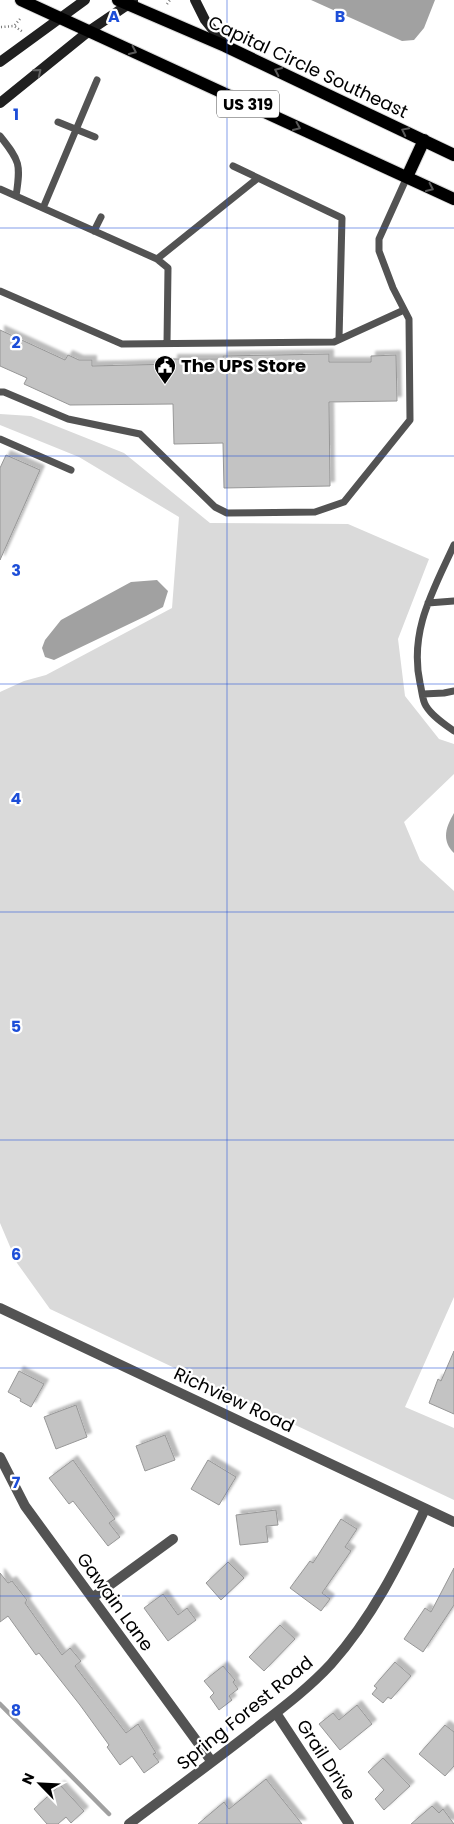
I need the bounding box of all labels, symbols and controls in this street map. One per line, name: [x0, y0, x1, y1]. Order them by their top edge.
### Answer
text: A: [108, 5, 120, 28]
text: B: [335, 5, 345, 28]
street label: Capital Circle Southeast: [204, 9, 412, 124]
one-way arrow: [128, 45, 137, 55]
one-way arrow: [274, 67, 283, 77]
one-way arrow: [32, 70, 41, 78]
road number: US 319: [217, 90, 279, 118]
text: 1: [13, 103, 19, 126]
one-way arrow: [292, 120, 301, 131]
one-way arrow: [401, 127, 410, 137]
one-way arrow: [425, 182, 434, 192]
text: 2: [11, 331, 21, 354]
place label: The UPS Store: [181, 353, 306, 378]
public building icon: The UPS Store: [153, 354, 177, 385]
text: 3: [11, 559, 21, 582]
text: 4: [11, 787, 22, 810]
text: 5: [11, 1015, 21, 1038]
text: 6: [11, 1243, 21, 1266]
street label: Richview Road: [170, 1361, 298, 1438]
text: 7: [12, 1471, 21, 1494]
street label: Gawain Lane: [71, 1547, 160, 1656]
street label: Spring Forest Road: [171, 1650, 318, 1775]
text: 8: [11, 1699, 21, 1722]
street label: Grail Drive: [291, 1714, 362, 1805]
north arrow: [15, 1759, 65, 1809]
text: N: [17, 1770, 39, 1788]

